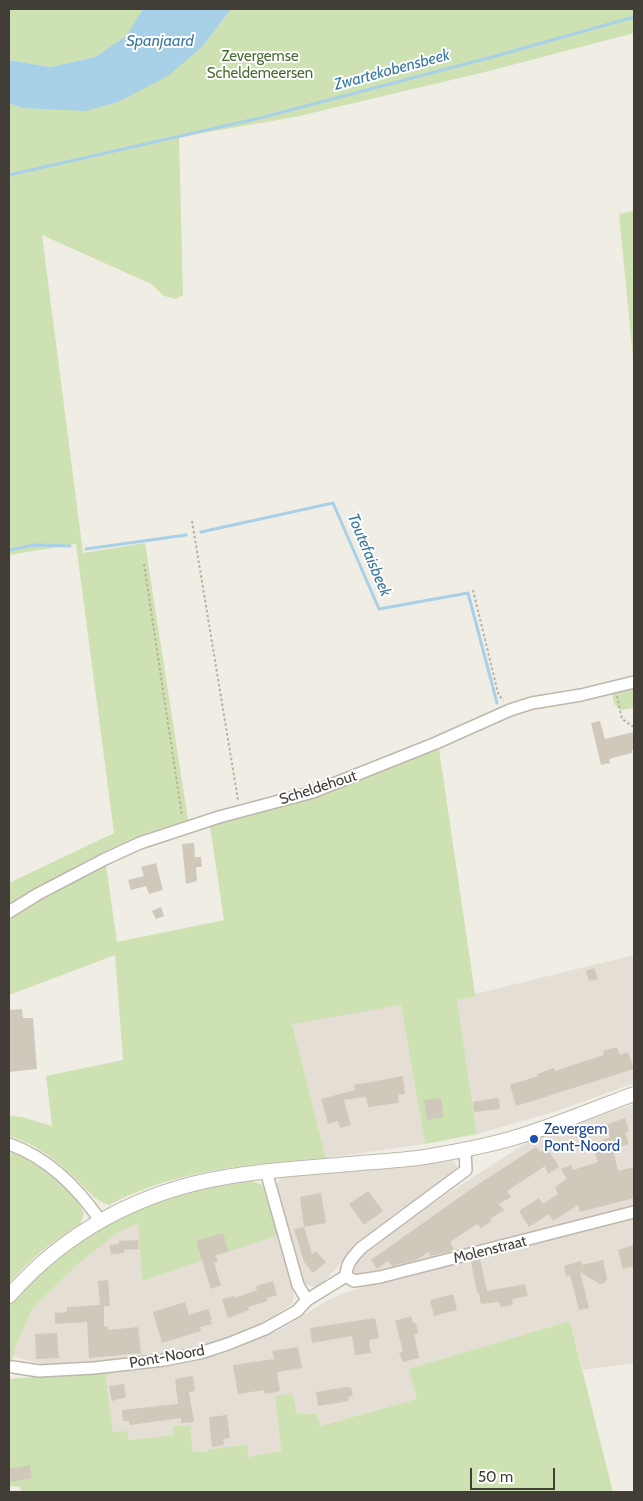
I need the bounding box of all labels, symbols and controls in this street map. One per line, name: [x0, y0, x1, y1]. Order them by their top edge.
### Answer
water label: Spanjaard: [126, 31, 194, 51]
water label: Zwartekobensbeek: [332, 45, 452, 95]
park label: Zevergemse Scheldemeersen: [207, 48, 313, 83]
water label: Toutefaisbeek: [343, 511, 395, 599]
street label: Scheldehout: [277, 767, 359, 809]
place label: Zevergem Pont-Noord: [544, 1121, 620, 1156]
marker: Zevergem Pont-Noord: [528, 1133, 540, 1145]
street label: Molenstraat: [451, 1232, 529, 1268]
street label: Pont-Noord: [128, 1342, 206, 1372]
scale bar: [473, 1458, 558, 1490]
text: 50 m: [478, 1468, 513, 1486]

